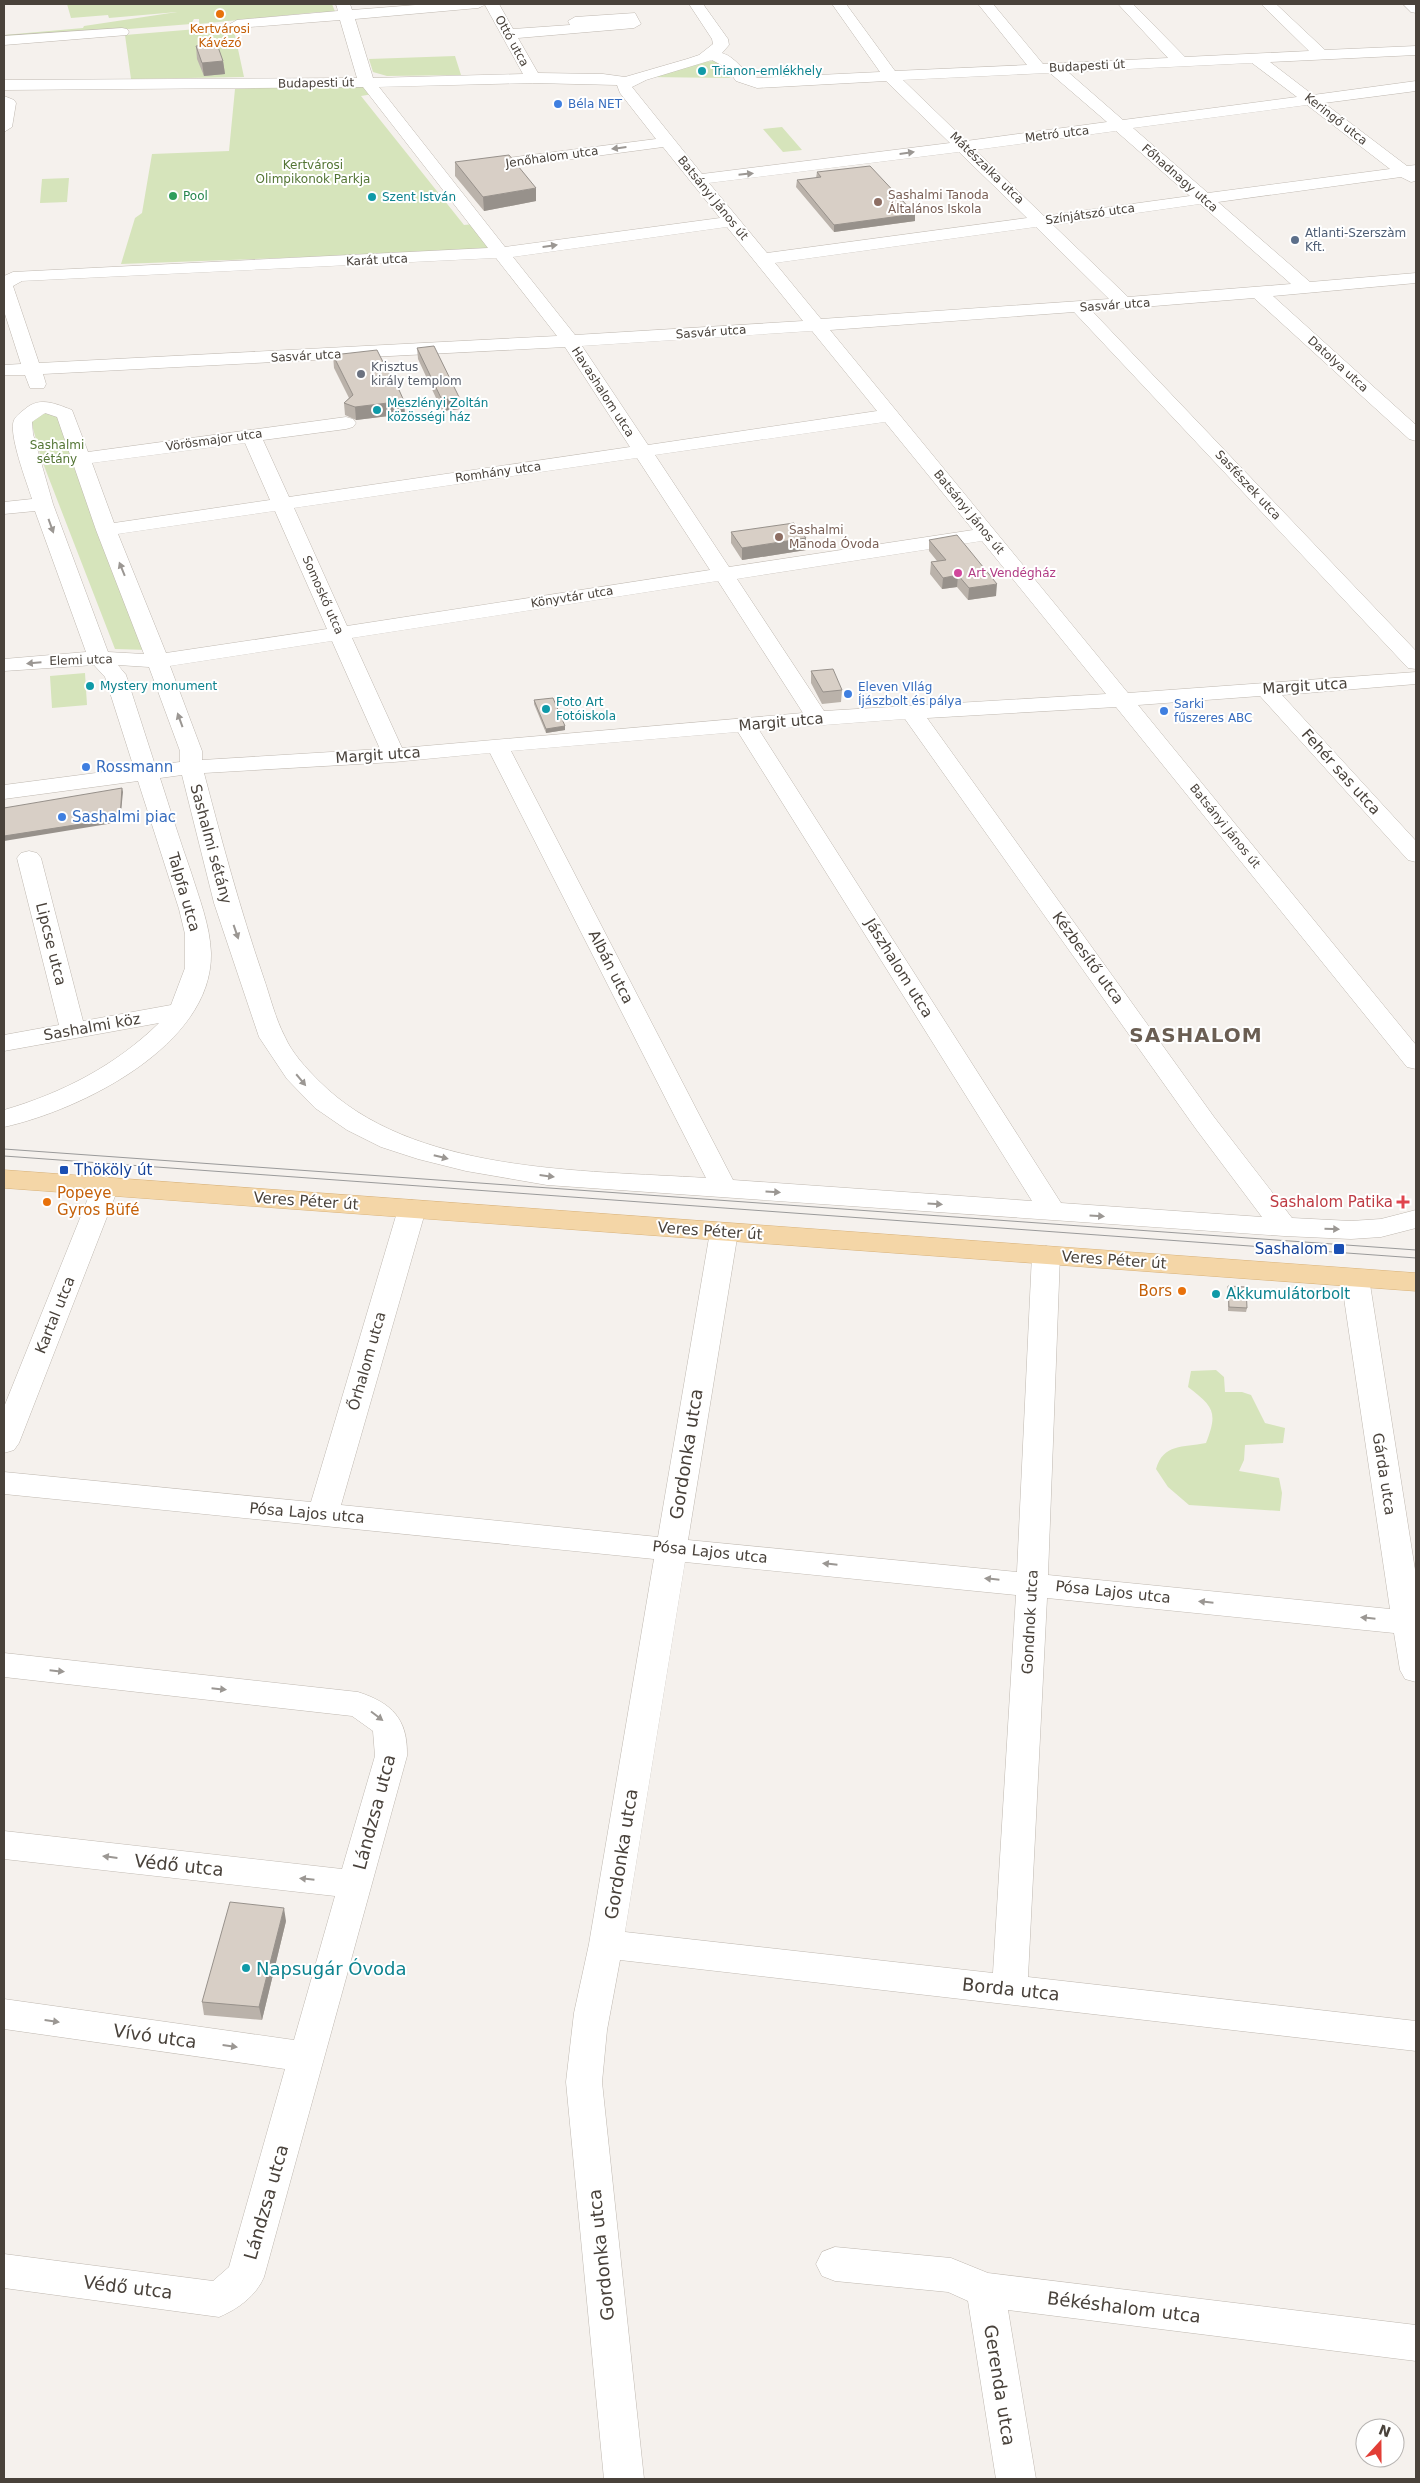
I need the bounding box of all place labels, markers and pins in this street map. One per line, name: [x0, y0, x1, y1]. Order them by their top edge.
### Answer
marker: Kertvárosi Kávézó: [214, 8, 226, 20]
place label: Kertvárosi Kávézó: [190, 22, 250, 50]
place label: Trianon-emlékhely: [711, 64, 822, 78]
marker: Trianon-emlékhely: [696, 65, 708, 77]
place label: Béla NET: [568, 97, 623, 111]
marker: Béla NET: [552, 98, 564, 110]
place label: Sashalmi Tanoda Általános Iskola: [888, 188, 989, 216]
place label: Pool: [183, 189, 208, 203]
marker: Pool: [167, 190, 179, 202]
place label: Szent István: [382, 190, 456, 204]
marker: Szent István: [366, 191, 378, 203]
marker: Sashalmi Tanoda Általános Iskola: [872, 196, 884, 208]
place label: Atlanti-Szerszàm Kft.: [1305, 226, 1406, 254]
marker: Atlanti-Szerszàm Kft.: [1289, 234, 1301, 246]
place label: Krisztus király templom: [371, 360, 462, 388]
marker: Krisztus király templom: [355, 368, 367, 380]
place label: Meszlényi Zoltán közösségi ház: [387, 396, 488, 424]
marker: Meszlényi Zoltán közösségi ház: [371, 404, 383, 416]
place label: Sashalmi Manoda Óvoda: [789, 523, 879, 551]
marker: Sashalmi Manoda Óvoda: [773, 531, 785, 543]
place label: Art Vendégház: [968, 566, 1056, 580]
marker: Art Vendégház: [952, 567, 964, 579]
place label: Mystery monument: [100, 679, 218, 693]
marker: Mystery monument: [84, 680, 96, 692]
place label: Eleven VIlág Íjászbolt és pálya: [858, 680, 962, 708]
marker: Eleven VIlág Íjászbolt és pálya: [842, 688, 854, 700]
place label: Foto Art Fotóiskola: [556, 695, 616, 723]
place label: Sarki fűszeres ABC: [1174, 697, 1253, 725]
marker: Foto Art Fotóiskola: [540, 703, 552, 715]
marker: Sarki fűszeres ABC: [1158, 705, 1170, 717]
place label: Rossmann: [96, 758, 173, 776]
marker: Rossmann: [80, 761, 92, 773]
place label: Sashalmi piac: [72, 808, 176, 826]
marker: Sashalmi piac: [56, 811, 68, 823]
place label: Thököly út: [73, 1161, 152, 1179]
marker: Thököly út: [58, 1164, 70, 1176]
place label: Popeye Gyros Büfé: [57, 1184, 139, 1219]
place label: Sashalom Patika: [1270, 1193, 1393, 1211]
marker: Popeye Gyros Büfé: [41, 1196, 53, 1208]
marker: Sashalom Patika: [1397, 1196, 1409, 1208]
place label: Sashalom: [1255, 1240, 1328, 1258]
marker: Sashalom: [1332, 1242, 1346, 1256]
place label: Bors: [1139, 1282, 1172, 1300]
marker: Bors: [1176, 1285, 1188, 1297]
place label: Akkumulátorbolt: [1226, 1285, 1350, 1303]
marker: Akkumulátorbolt: [1210, 1288, 1222, 1300]
place label: Napsugár Óvoda: [256, 1958, 407, 1979]
marker: Napsugár Óvoda: [240, 1962, 252, 1974]

